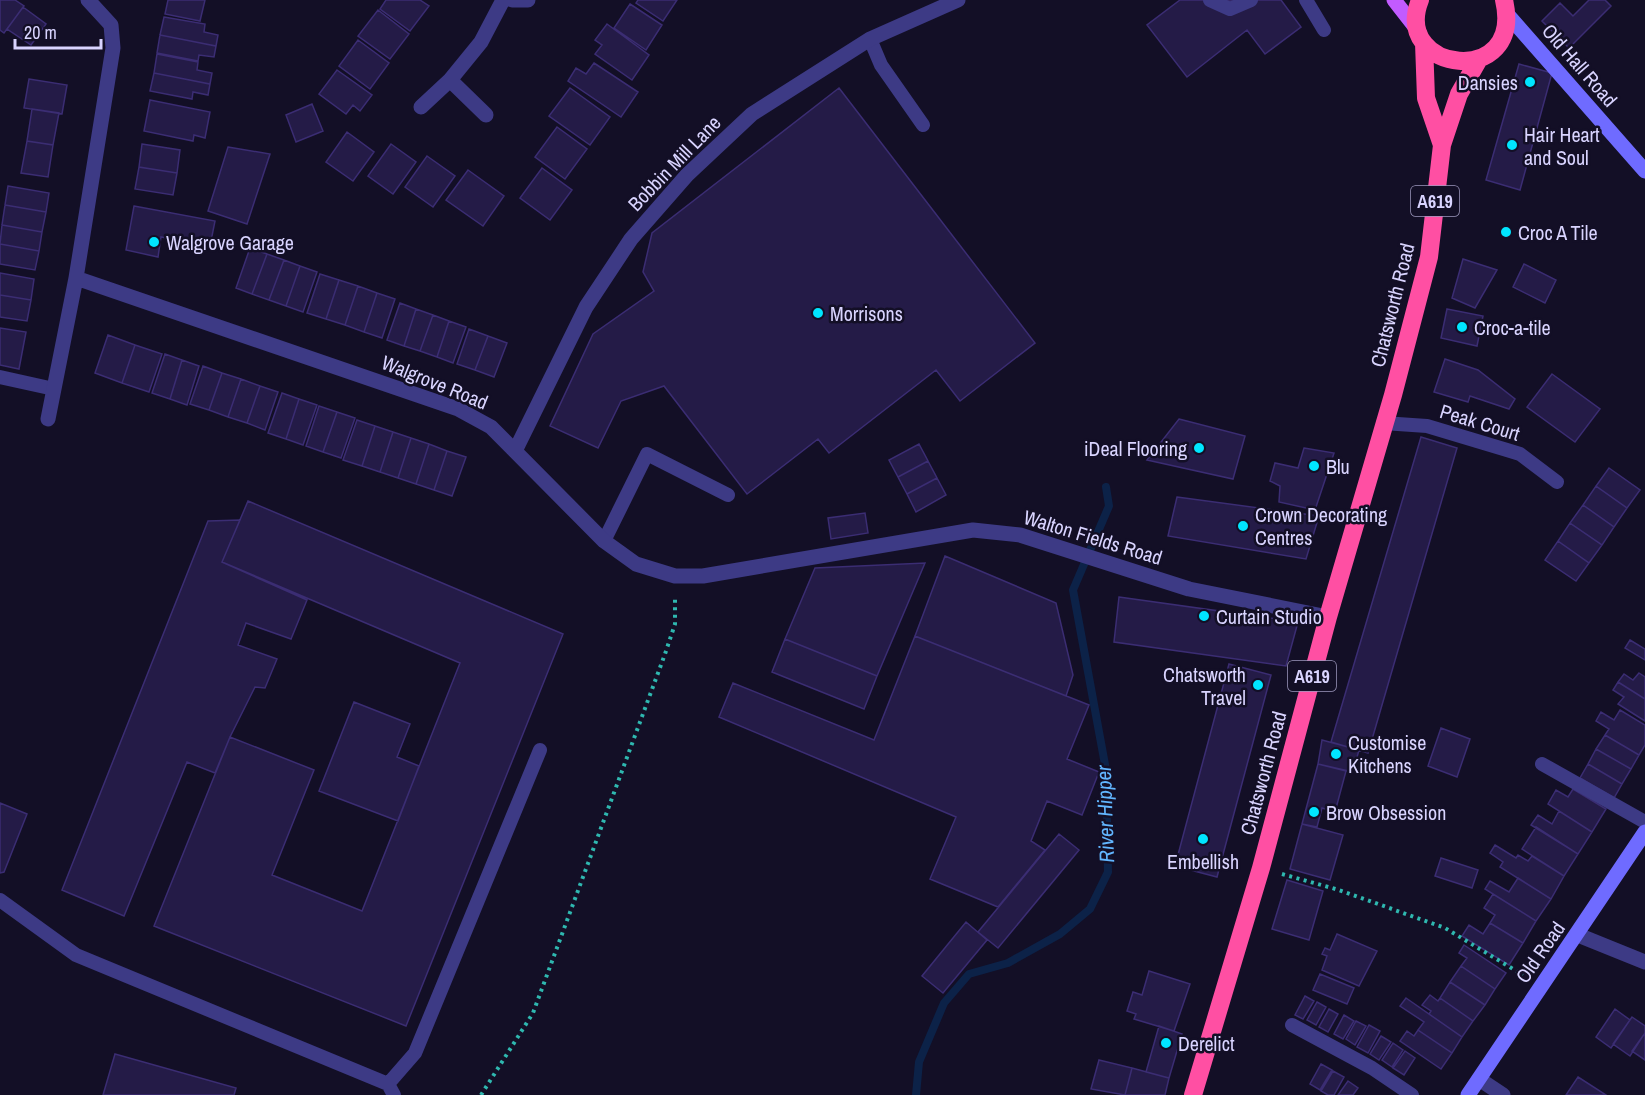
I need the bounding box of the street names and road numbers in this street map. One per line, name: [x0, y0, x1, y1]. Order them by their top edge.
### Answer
street label: Old Hall Road: [1536, 18, 1624, 112]
street label: Bobbin Mill Lane: [622, 109, 726, 217]
road number: A619: [1411, 186, 1459, 216]
street label: Chatsworth Road: [1364, 240, 1420, 370]
street label: Walgrove Road: [378, 348, 492, 416]
street label: Peak Court: [1437, 397, 1524, 447]
street label: Walton Fields Road: [1020, 503, 1166, 571]
road number: A619: [1288, 661, 1336, 691]
street label: Chatsworth Road: [1234, 708, 1292, 838]
street label: Old Road: [1509, 916, 1571, 988]

